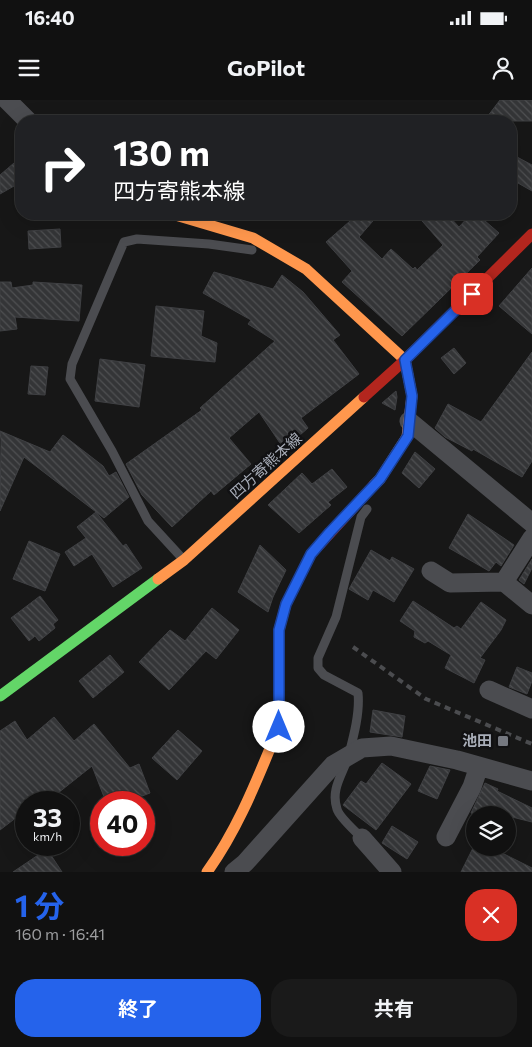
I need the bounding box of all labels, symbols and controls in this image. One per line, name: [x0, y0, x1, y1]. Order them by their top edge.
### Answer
text: 16:40: [25, 6, 75, 29]
icon: menu: [15, 54, 43, 82]
text: GoPilot: [227, 54, 305, 81]
icon: person: [489, 54, 517, 82]
text: 130 m: [113, 130, 210, 173]
icon: right: [30, 135, 95, 200]
text: 四方寄熊本線: [113, 177, 245, 204]
pin: [451, 273, 493, 315]
icon: arrive: [458, 280, 486, 308]
street label: 四方寄熊本線: [226, 428, 305, 502]
position arrow: [252, 700, 304, 752]
place label: 池田: [462, 731, 492, 749]
marker: 池田: [496, 734, 510, 748]
speed limit sign: 40: [90, 791, 155, 856]
text: 33: [33, 802, 62, 832]
map controls: [466, 806, 516, 856]
button: layers: [466, 806, 516, 856]
text: km/h: [33, 829, 62, 843]
text: 1 分: [15, 886, 64, 923]
button: close: [465, 889, 517, 941]
text: 160 m · 16:41: [15, 924, 105, 943]
button: 終了: [15, 979, 261, 1037]
button: 共有: [271, 979, 517, 1037]

